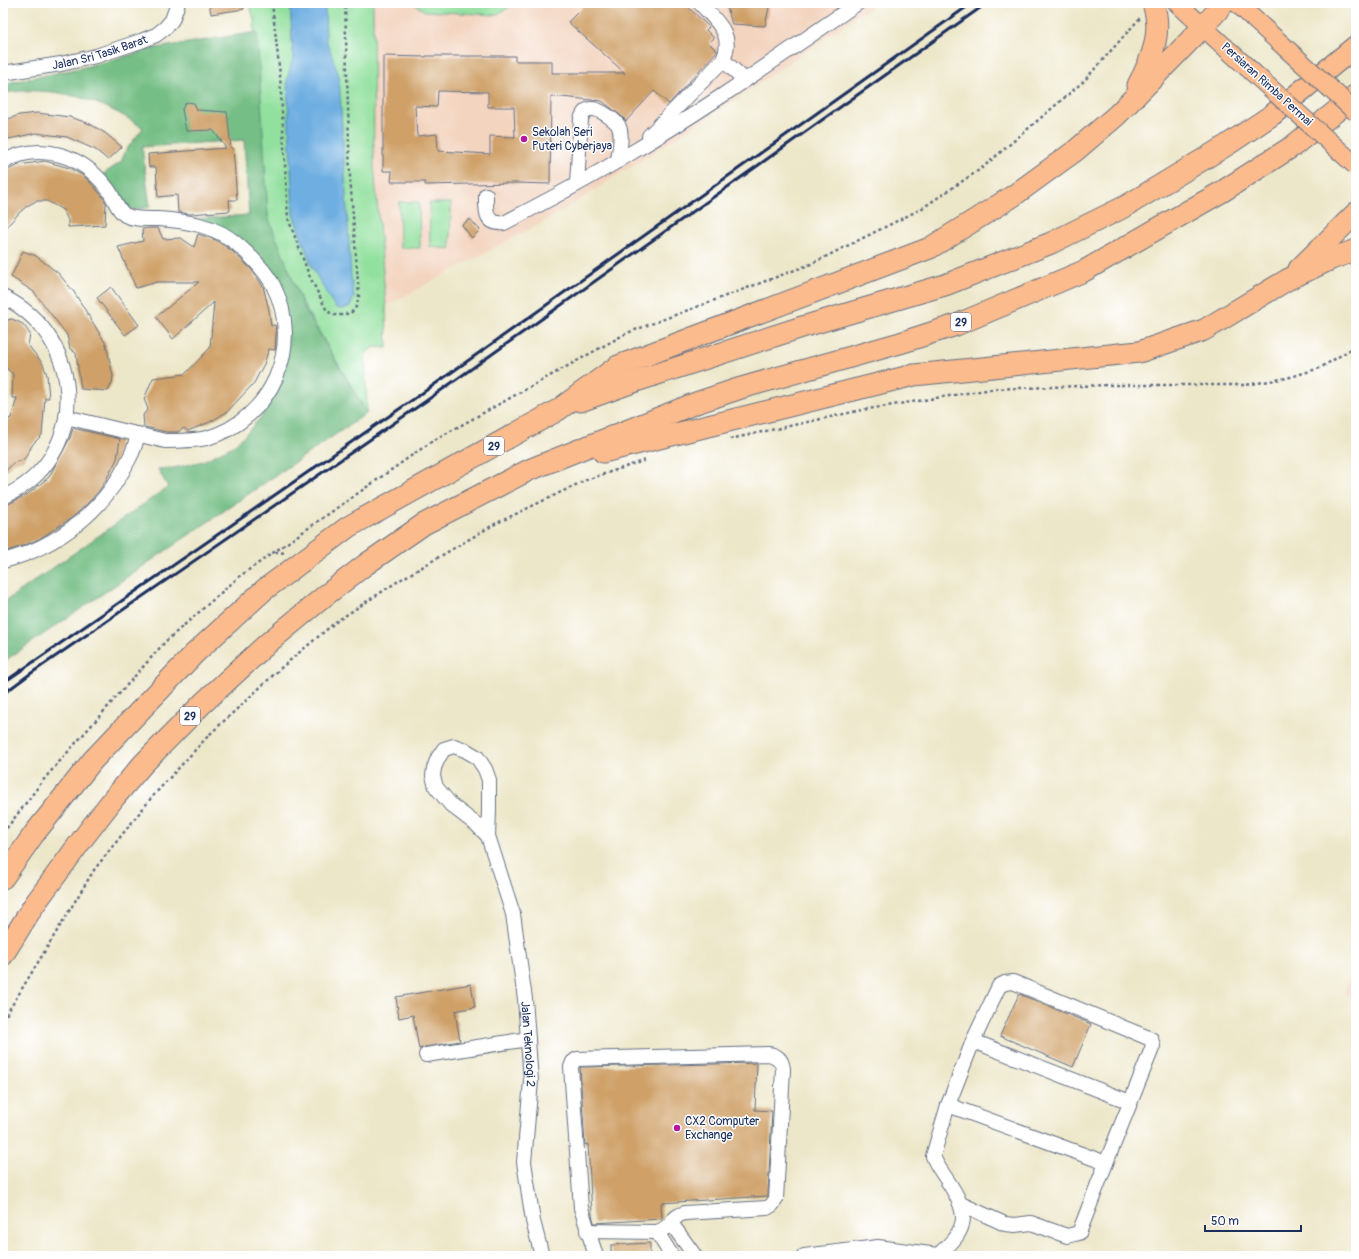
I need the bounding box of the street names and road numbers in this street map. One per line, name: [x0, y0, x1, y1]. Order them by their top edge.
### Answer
street label: Jalan Sri Tasik Barat: [51, 32, 150, 73]
street label: Persiaran Rimba Permai: [1218, 39, 1315, 129]
road number: 29: [951, 313, 971, 331]
road number: 29: [484, 437, 504, 455]
road number: 29: [180, 707, 200, 725]
street label: Jalan Teknologi 2: [517, 1001, 538, 1088]

